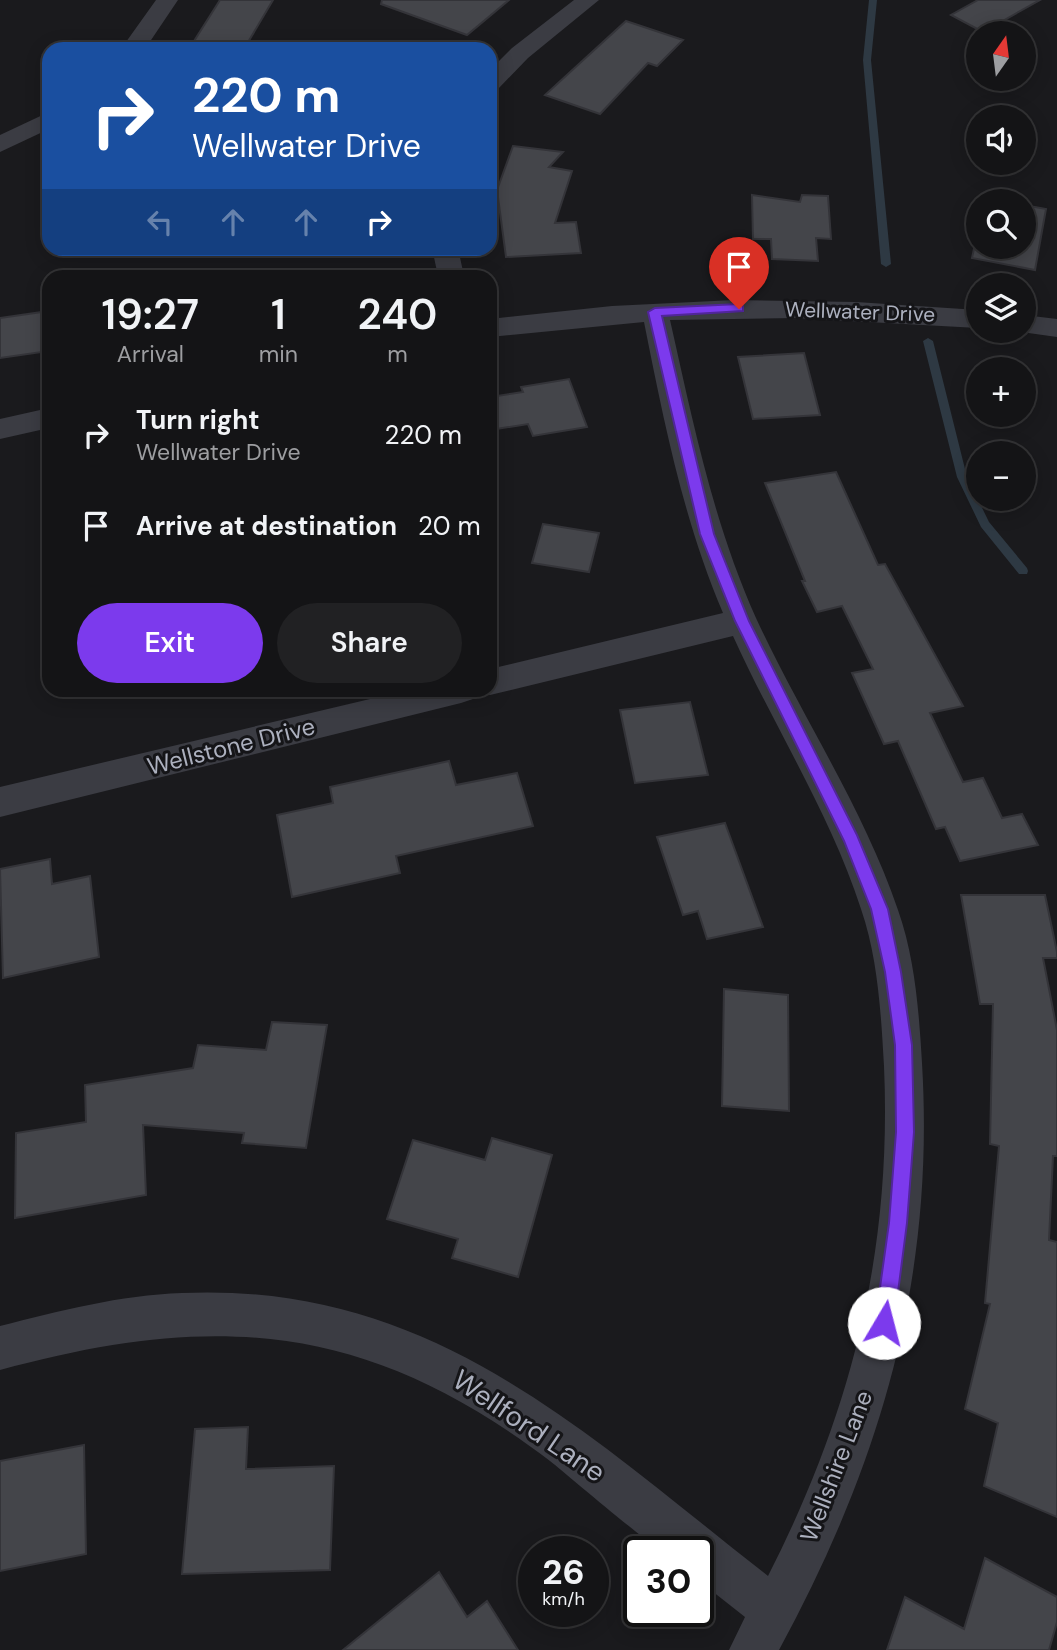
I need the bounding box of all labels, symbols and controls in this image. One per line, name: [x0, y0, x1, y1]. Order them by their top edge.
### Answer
north arrow: [966, 21, 1036, 91]
map controls: [966, 21, 1036, 511]
text: 220 m: [192, 63, 340, 127]
icon: right: [77, 70, 168, 161]
button: sound: [966, 105, 1036, 175]
text: Wellwater Drive: [192, 125, 421, 167]
button: search: [966, 189, 1036, 259]
icon: left: [141, 203, 179, 241]
icon: ahead: [214, 203, 252, 241]
icon: ahead: [287, 203, 325, 241]
icon: right: [360, 203, 398, 241]
pin: [709, 237, 769, 309]
icon: arrive: [720, 248, 758, 286]
button: layers: [966, 273, 1036, 343]
text: 19:27: [102, 287, 199, 342]
text: 1: [271, 287, 286, 342]
text: 240: [357, 287, 437, 342]
street label: Wellwater Drive: [784, 295, 936, 329]
text: Arrival: [117, 339, 184, 369]
text: min: [259, 339, 298, 369]
text: m: [387, 339, 408, 369]
button: +: [966, 357, 1036, 427]
text: Turn right: [136, 403, 260, 437]
icon: right: [77, 416, 115, 454]
text: 220 m: [384, 418, 462, 452]
text: Wellwater Drive: [136, 437, 301, 467]
button: −: [966, 441, 1036, 511]
icon: arrive: [77, 507, 115, 545]
text: Arrive at destination: [136, 509, 397, 543]
text: 20 m: [418, 509, 481, 543]
button: Exit: [77, 603, 263, 683]
button: Share: [277, 603, 462, 683]
street label: Wellstone Drive: [144, 710, 318, 782]
position arrow: [847, 1286, 921, 1360]
street label: Wellford Lane: [446, 1361, 612, 1491]
street label: Wellshire Lane: [793, 1386, 879, 1546]
speed limit sign: 30: [623, 1536, 714, 1627]
text: 26: [542, 1549, 585, 1595]
text: km/h: [542, 1587, 585, 1611]

